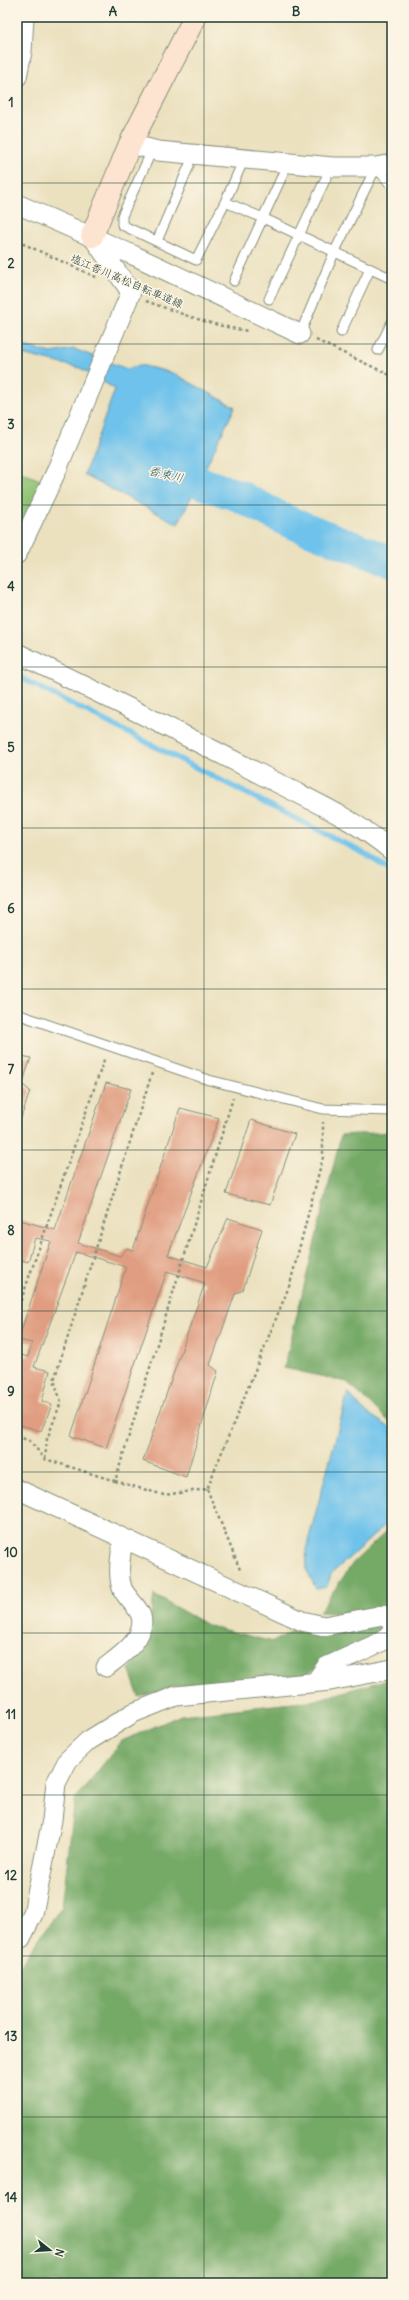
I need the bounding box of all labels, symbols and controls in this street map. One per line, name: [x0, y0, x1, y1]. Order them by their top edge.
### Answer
text: A: [109, 3, 118, 20]
text: B: [292, 3, 301, 20]
text: 1: [8, 94, 14, 111]
street label: 塩江香川高松自転車道線: [69, 251, 185, 311]
text: 2: [7, 255, 15, 272]
text: 3: [7, 416, 15, 433]
water label: 香東川: [147, 463, 185, 485]
text: 4: [7, 578, 15, 595]
text: 5: [7, 739, 15, 756]
text: 6: [7, 900, 15, 917]
text: 7: [8, 1061, 15, 1078]
text: 8: [7, 1222, 15, 1239]
text: 9: [7, 1383, 15, 1400]
text: 10: [4, 1544, 18, 1561]
text: 11: [6, 1706, 16, 1723]
text: 12: [5, 1867, 17, 1884]
text: 13: [5, 2028, 17, 2045]
text: 14: [5, 2189, 18, 2206]
north arrow: [30, 2230, 70, 2270]
text: N: [52, 2247, 67, 2259]

